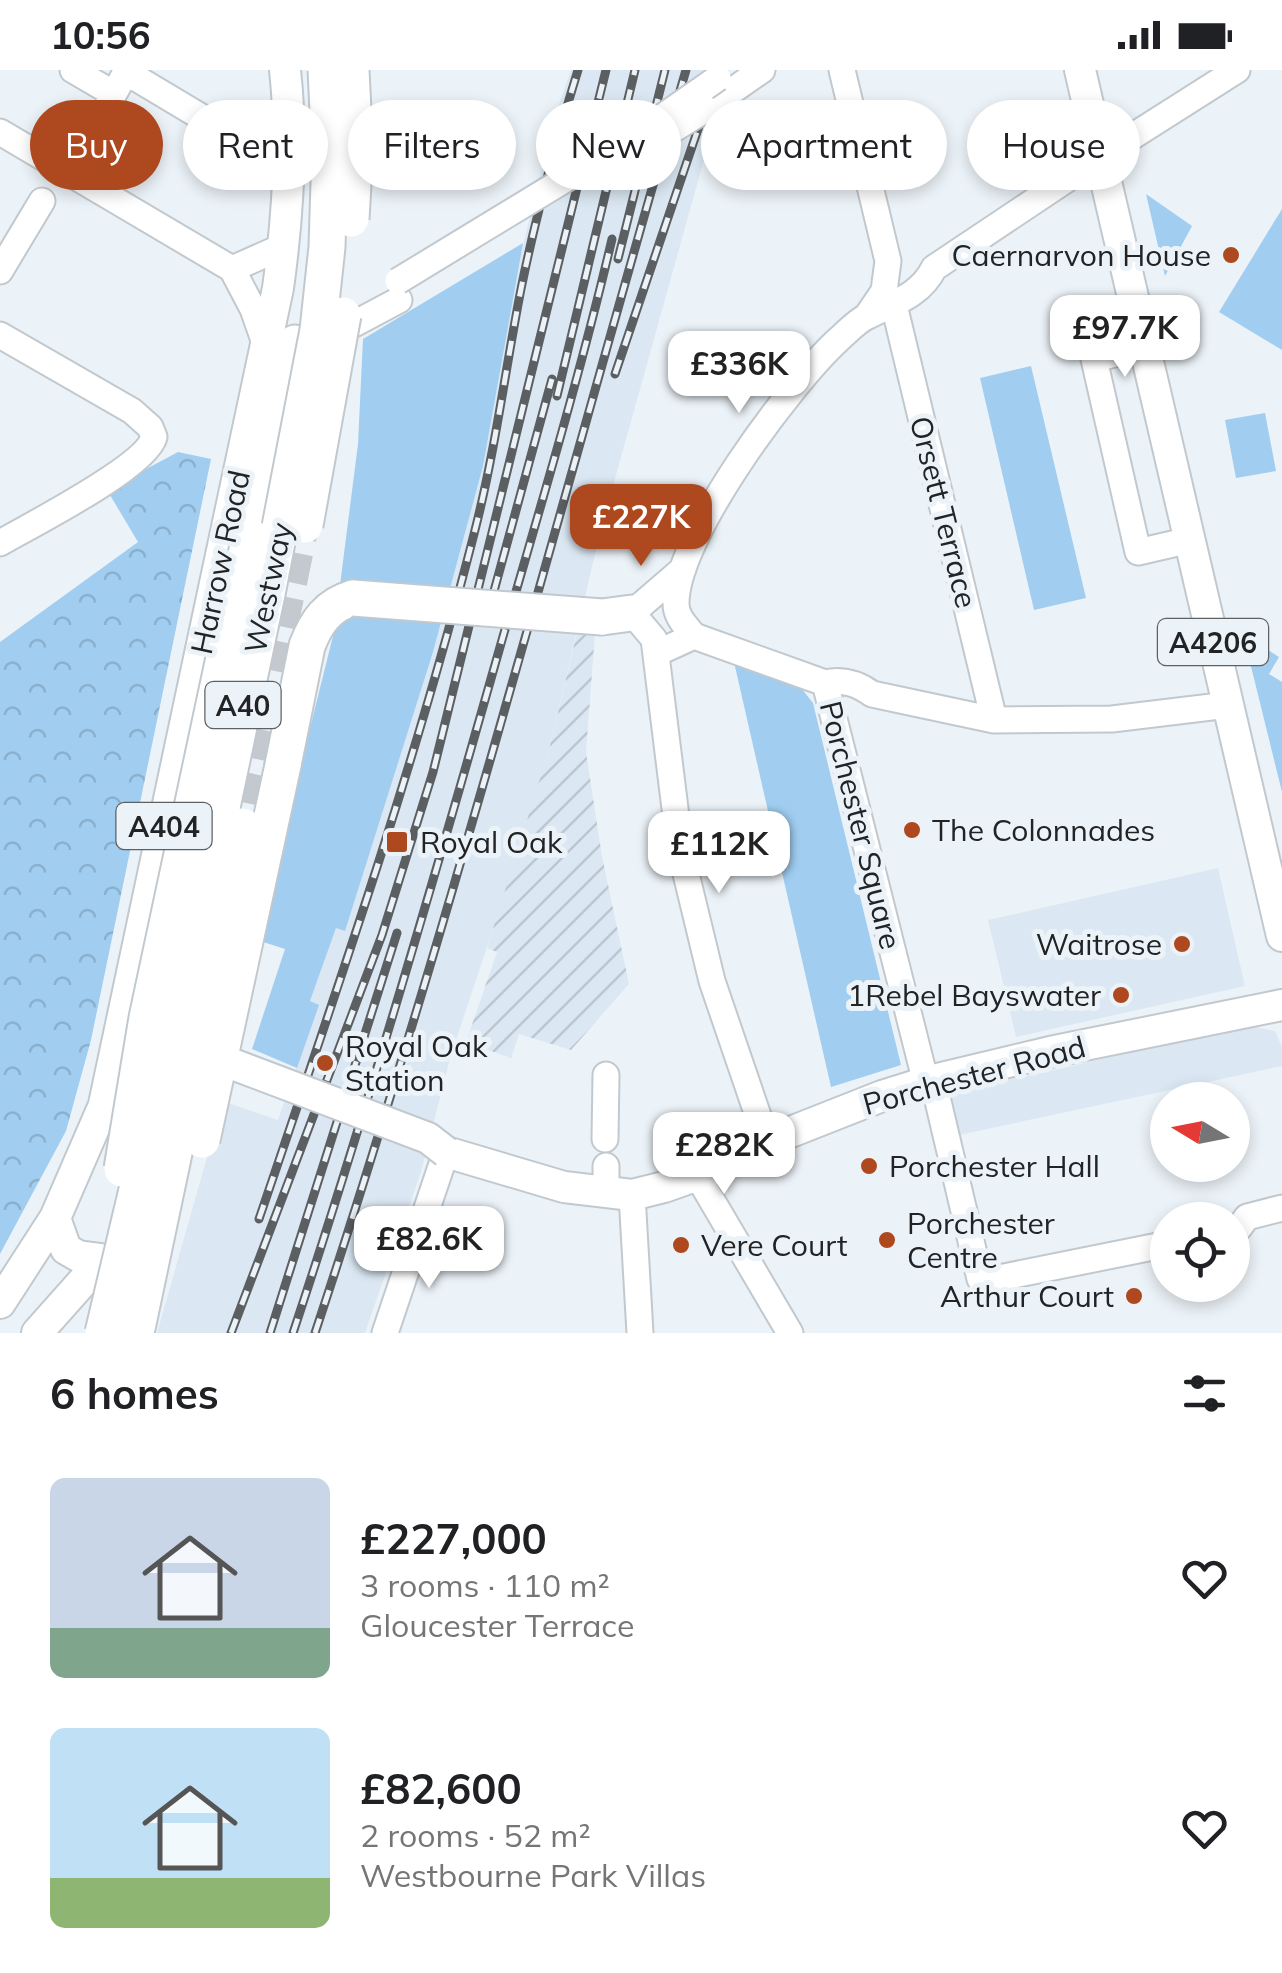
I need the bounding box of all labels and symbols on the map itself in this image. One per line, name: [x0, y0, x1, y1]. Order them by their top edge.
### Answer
place label: Caernarvon House: [952, 236, 1211, 274]
marker: Caernarvon House: [1220, 244, 1242, 266]
pin: £97.7K: [1044, 295, 1206, 380]
pin: £336K: [669, 331, 809, 416]
street label: Orsett Terrace: [902, 412, 986, 612]
street label: Harrow Road: [182, 467, 258, 657]
pin: £227K: [571, 484, 711, 569]
street label: Westway: [236, 519, 300, 657]
road number: A4206: [1158, 619, 1268, 665]
road number: A40: [206, 682, 280, 728]
street label: Porchester Square: [812, 697, 910, 953]
road number: A404: [116, 803, 212, 849]
pin: £112K: [649, 811, 789, 896]
place label: The Colonnades: [932, 811, 1155, 849]
marker: The Colonnades: [901, 819, 923, 841]
place label: Royal Oak: [420, 823, 563, 861]
marker: Royal Oak: [384, 829, 410, 855]
place label: Waitrose: [1036, 925, 1162, 963]
marker: Waitrose: [1171, 933, 1193, 955]
place label: 1Rebel Bayswater: [847, 976, 1101, 1014]
marker: 1Rebel Bayswater: [1110, 984, 1132, 1006]
place label: Royal Oak Station: [345, 1027, 488, 1099]
street label: Porchester Road: [858, 1027, 1090, 1123]
marker: Royal Oak Station: [314, 1052, 336, 1074]
north arrow: [1150, 1082, 1250, 1182]
pin: £282K: [654, 1112, 794, 1197]
place label: Porchester Hall: [889, 1147, 1100, 1185]
marker: Porchester Hall: [858, 1155, 880, 1177]
place label: Porchester Centre: [907, 1204, 1055, 1276]
pin: £82.6K: [348, 1206, 510, 1291]
place label: Vere Court: [701, 1226, 847, 1264]
marker: Porchester Centre: [876, 1229, 898, 1251]
marker: Vere Court: [670, 1234, 692, 1256]
place label: Arthur Court: [940, 1277, 1114, 1315]
marker: Arthur Court: [1123, 1285, 1145, 1307]

